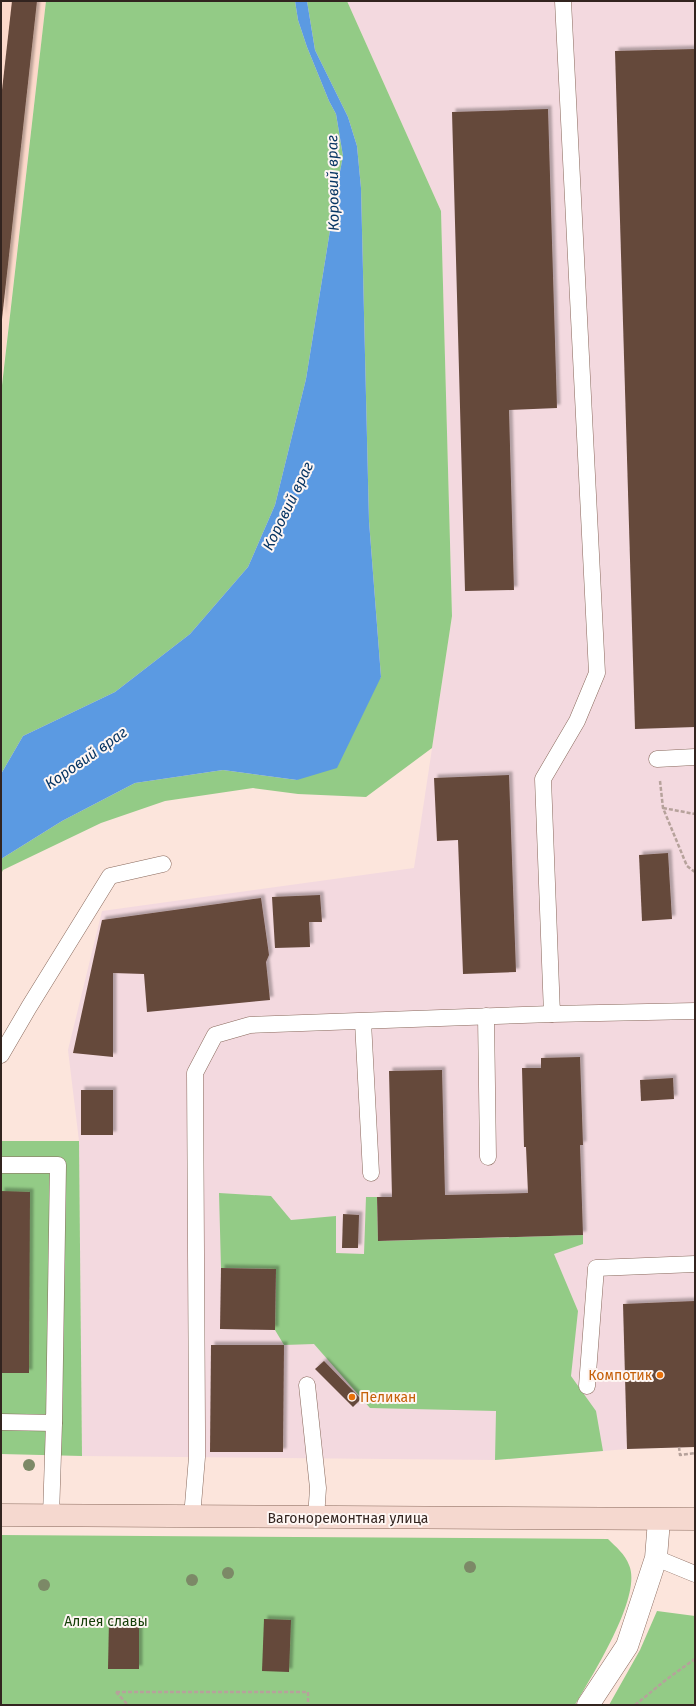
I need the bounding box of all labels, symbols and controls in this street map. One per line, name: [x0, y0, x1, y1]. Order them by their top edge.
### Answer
water label: Коровий враг: [323, 135, 343, 231]
water label: Коровий враг: [259, 459, 317, 553]
water label: Коровий враг: [41, 723, 131, 793]
place label: Компотик: [588, 1367, 653, 1384]
marker: Компотик: [655, 1370, 665, 1380]
place label: Пеликан: [360, 1389, 416, 1406]
marker: Пеликан: [347, 1392, 357, 1402]
street label: Вагоноремонтная улица: [268, 1510, 428, 1527]
park label: Аллея славы: [64, 1613, 148, 1630]

